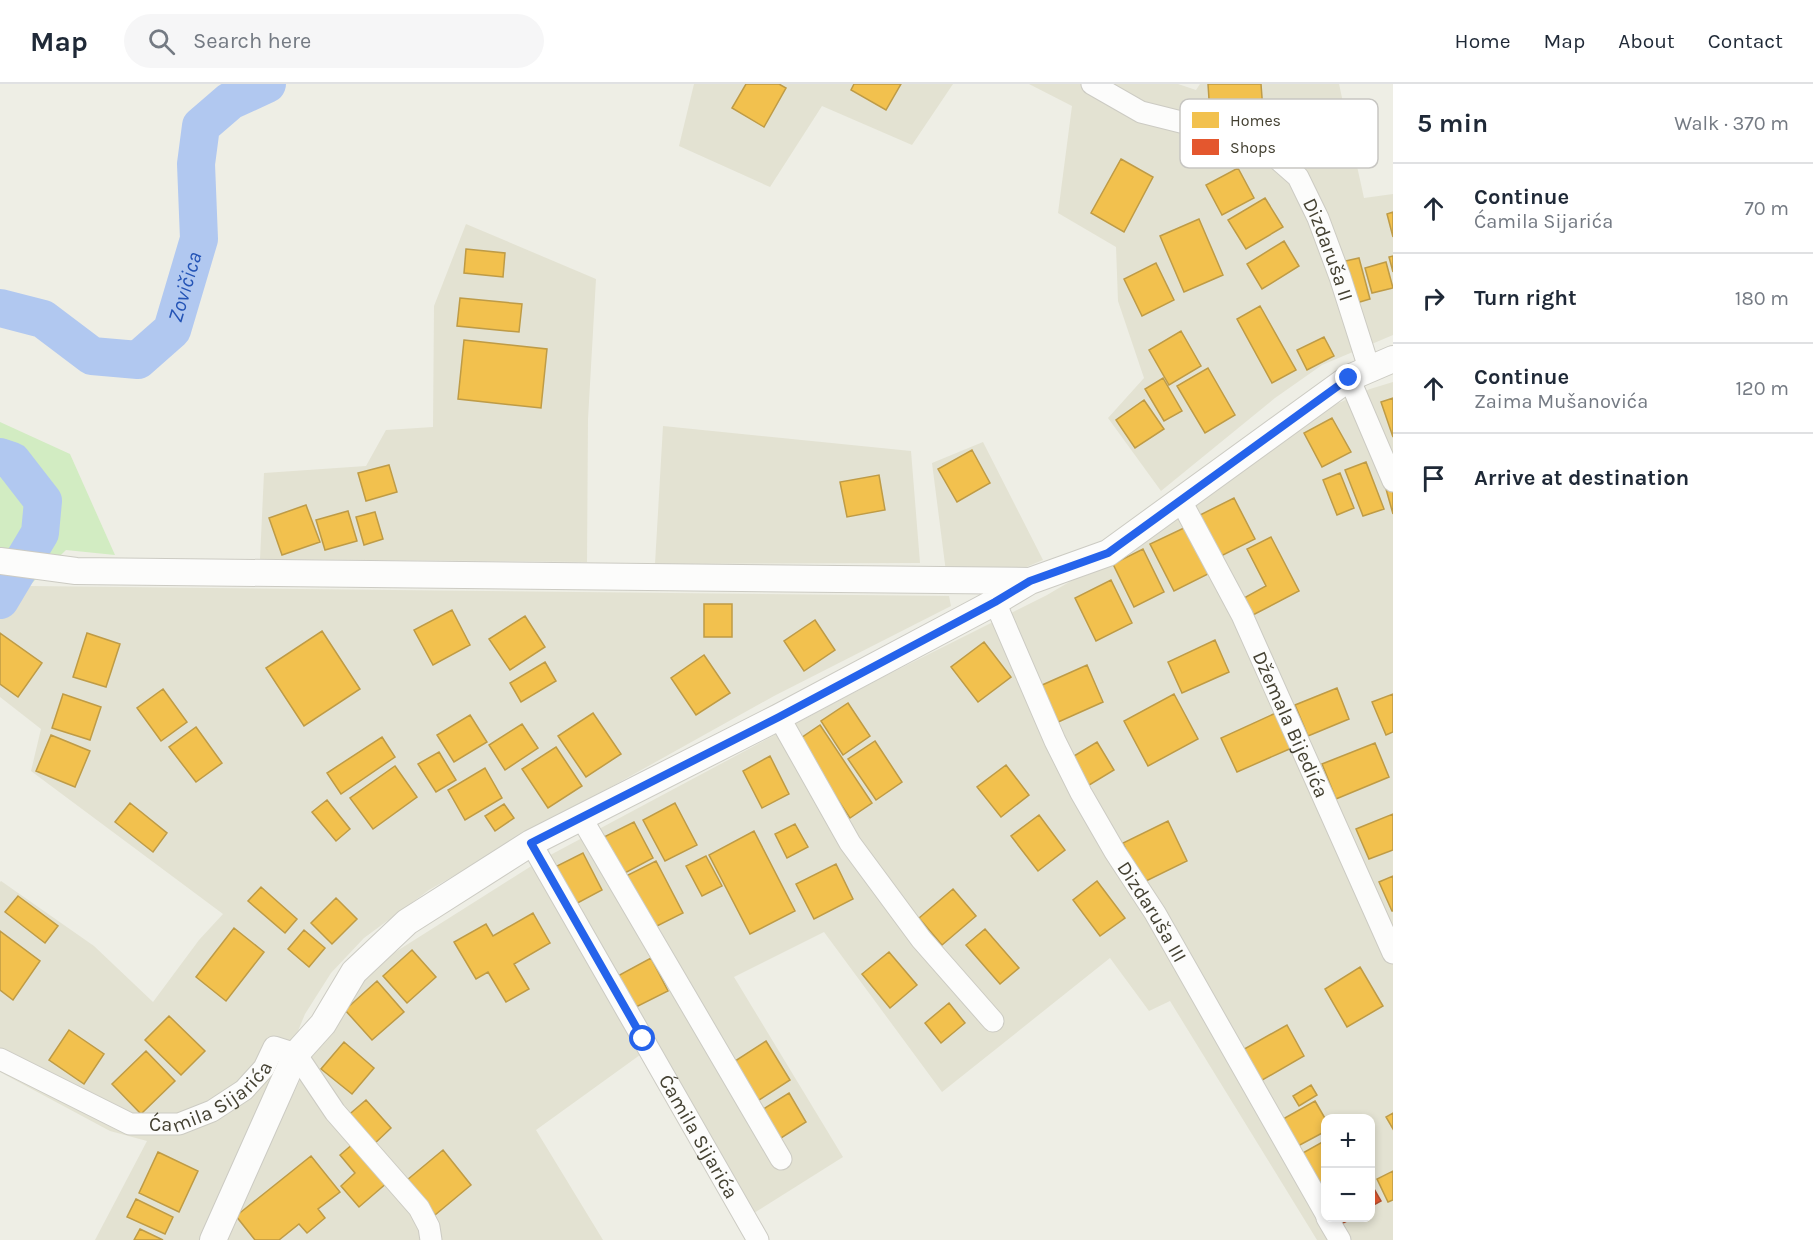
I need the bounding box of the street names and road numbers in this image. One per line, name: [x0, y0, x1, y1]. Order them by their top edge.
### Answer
street label: Dizdaruša II: [1298, 194, 1358, 304]
street label: Džemala Bijedića: [1248, 648, 1333, 801]
street label: Dizdaruša III: [1112, 857, 1191, 966]
street label: Ćamila Sijarića: [149, 1058, 277, 1138]
street label: Ćamila Sijarića: [654, 1070, 743, 1203]

